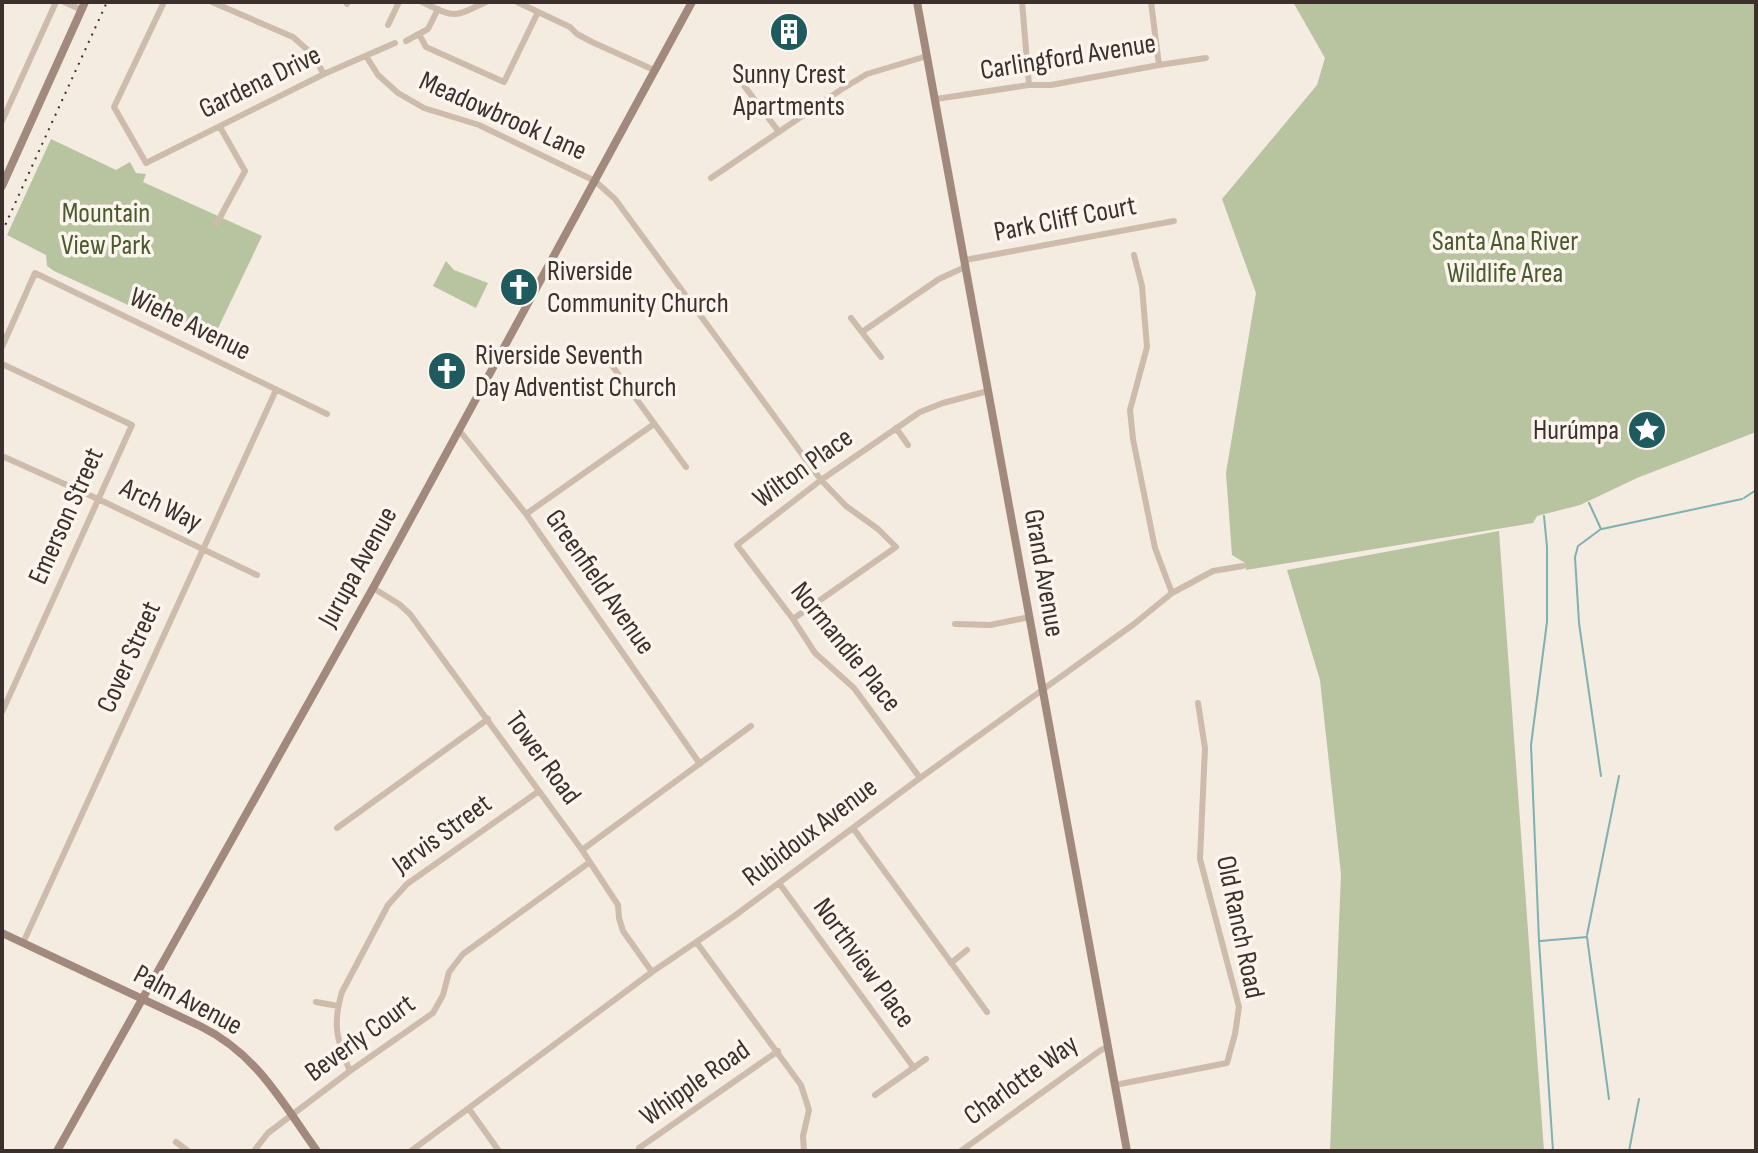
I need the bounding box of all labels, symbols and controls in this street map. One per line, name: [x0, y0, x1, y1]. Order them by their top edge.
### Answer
building icon: Sunny Crest Apartments: [768, 11, 810, 53]
street label: Carlingford Avenue: [978, 27, 1158, 87]
street label: Gardena Drive: [194, 38, 326, 126]
place label: Sunny Crest Apartments: [732, 58, 846, 123]
street label: Meadowbrook Lane: [414, 64, 592, 168]
street label: Park Cliff Court: [991, 189, 1139, 249]
park label: Mountain View Park: [61, 197, 151, 262]
park label: Santa Ana River Wildlife Area: [1432, 225, 1578, 290]
place label: Riverside Community Church: [547, 255, 729, 320]
church icon: Riverside Community Church: [498, 266, 540, 308]
street label: Wiehe Avenue: [124, 280, 256, 368]
place label: Riverside Seventh Day Adventist Church: [475, 339, 677, 404]
church icon: Riverside Seventh Day Adventist Church: [426, 350, 468, 392]
place icon: Hurúmpa: [1626, 409, 1668, 451]
place label: Hurúmpa: [1533, 414, 1619, 447]
street label: Wilton Place: [747, 421, 859, 515]
street label: Emerson Street: [21, 443, 111, 589]
street label: Arch Way: [114, 471, 207, 539]
street label: Jurupa Avenue: [311, 501, 405, 634]
street label: Greenfield Avenue: [538, 503, 662, 661]
street label: Grand Avenue: [1017, 507, 1071, 639]
street label: Normandie Place: [784, 575, 908, 719]
street label: Cover Street: [90, 596, 168, 718]
street label: Tower Road: [498, 705, 588, 811]
street label: Rubidoux Avenue: [736, 771, 884, 893]
street label: Jarvis Street: [385, 787, 498, 882]
street label: Old Ranch Road: [1209, 853, 1271, 1001]
street label: Northview Place: [806, 892, 922, 1034]
street label: Palm Avenue: [128, 958, 248, 1042]
street label: Beverly Court: [299, 987, 421, 1089]
street label: Charlotte Way: [958, 1028, 1084, 1132]
street label: Whipple Road: [634, 1033, 756, 1133]

